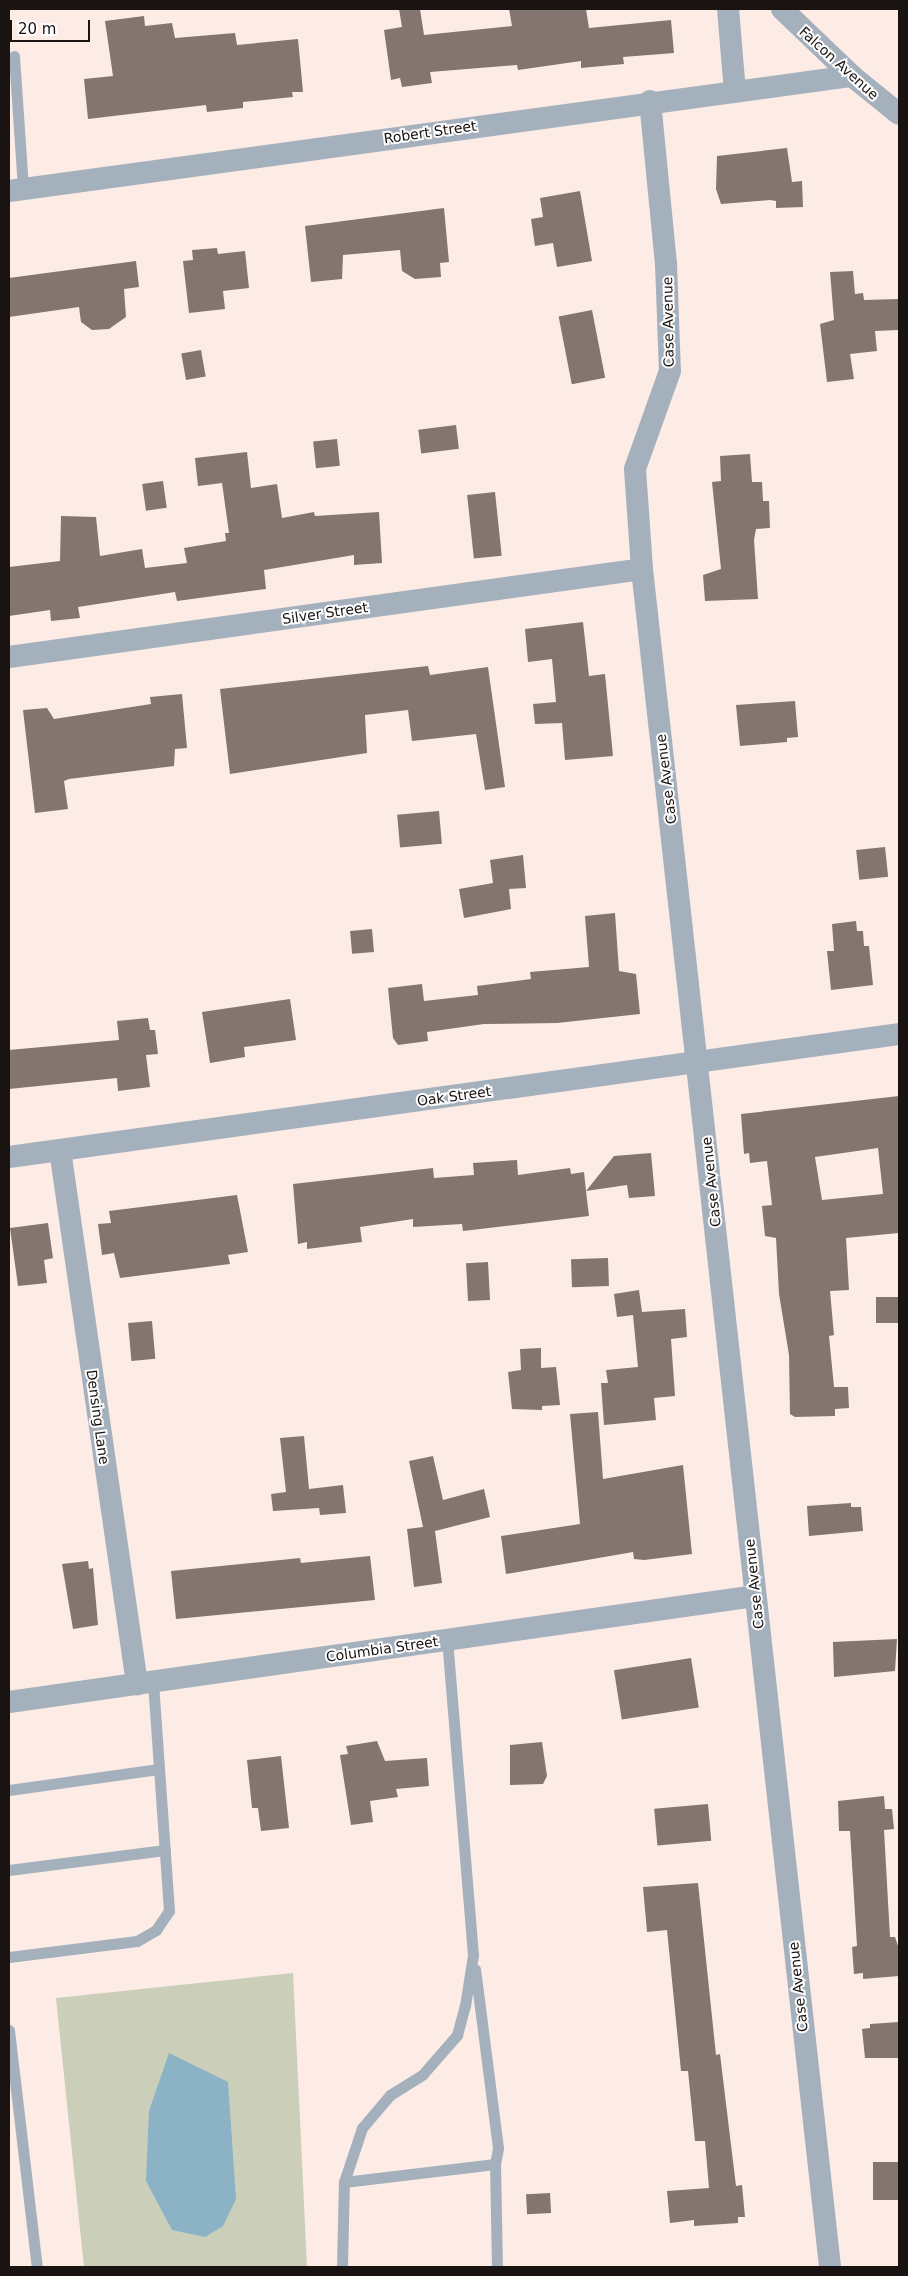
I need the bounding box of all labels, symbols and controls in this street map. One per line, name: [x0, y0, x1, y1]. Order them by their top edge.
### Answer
scale bar: [12, 10, 92, 42]
text: 20 m: [18, 20, 56, 38]
street label: Falcon Avenue: [796, 23, 882, 103]
street label: Robert Street: [383, 117, 477, 147]
street label: Case Avenue: [659, 276, 677, 368]
street label: Silver Street: [281, 599, 369, 627]
street label: Case Avenue: [652, 733, 680, 825]
street label: Oak Street: [416, 1082, 492, 1110]
street label: Case Avenue: [698, 1136, 724, 1228]
street label: Densing Lane: [83, 1369, 113, 1465]
street label: Case Avenue: [741, 1538, 767, 1630]
street label: Columbia Street: [325, 1633, 439, 1665]
street label: Case Avenue: [785, 1941, 811, 2033]

